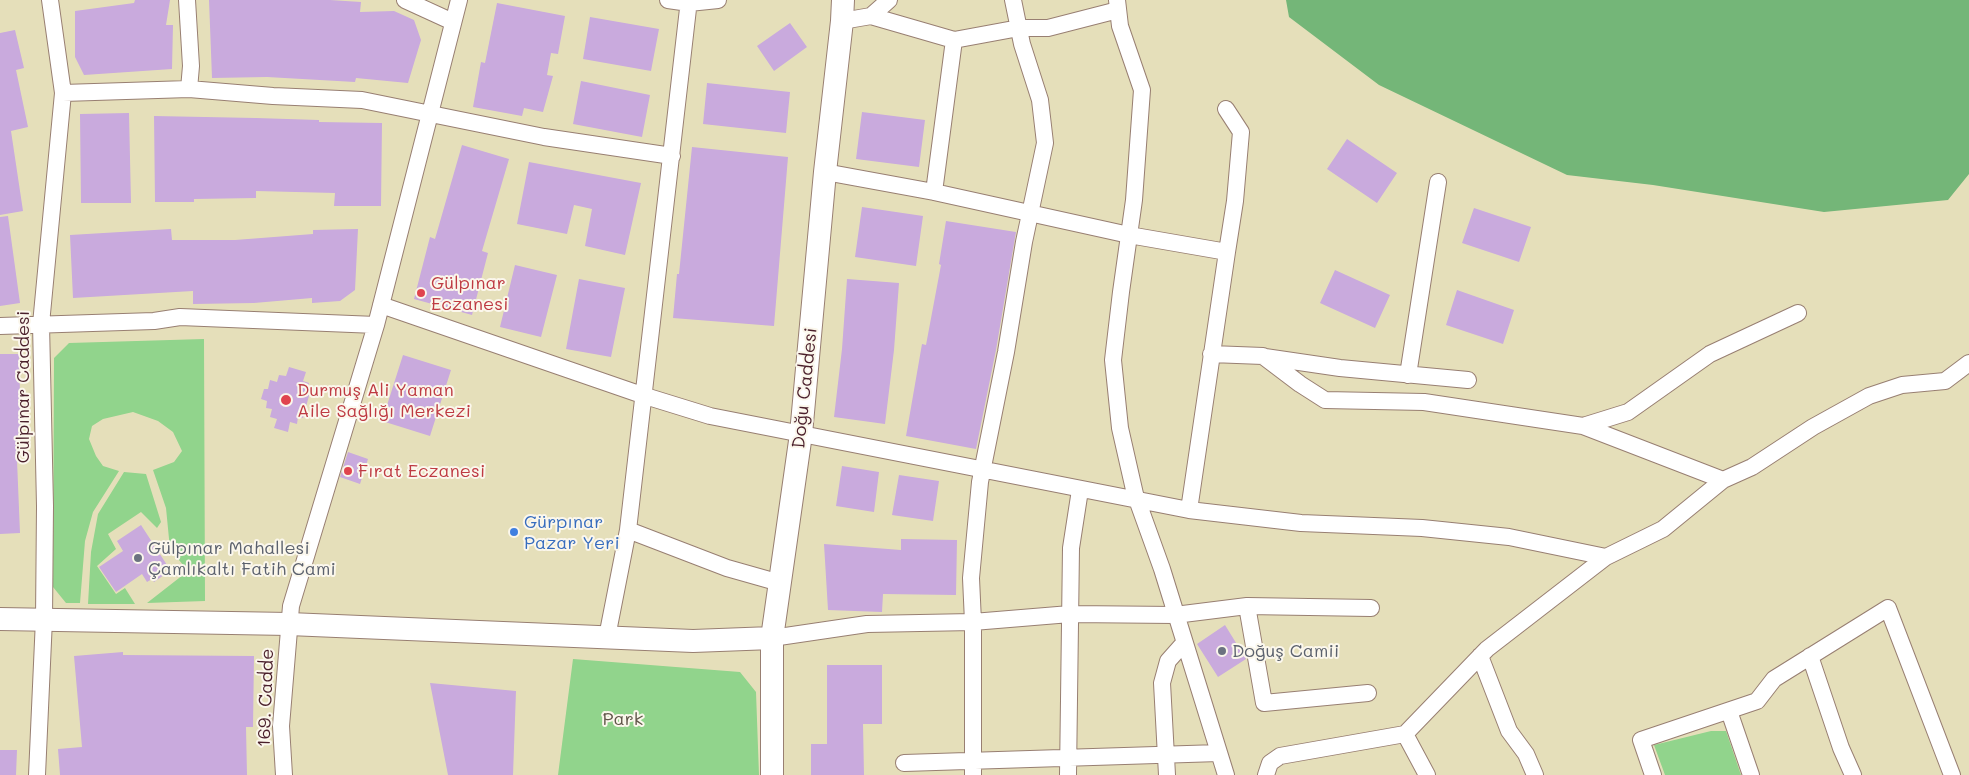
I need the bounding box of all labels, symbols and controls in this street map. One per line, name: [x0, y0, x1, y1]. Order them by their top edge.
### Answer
place label: Gülpınar Eczanesi: [431, 272, 508, 314]
marker: Gülpınar Eczanesi: [415, 287, 427, 299]
street label: Gülpınar Caddesi: [12, 311, 34, 463]
street label: Doğu Caddesi: [788, 327, 822, 449]
place label: Durmuş Ali Yaman Aile Sağlığı Merkezi: [297, 379, 471, 422]
marker: Durmuş Ali Yaman Aile Sağlığı Merkezi: [279, 393, 293, 407]
place label: Fırat Eczanesi: [358, 460, 485, 482]
marker: Fırat Eczanesi: [342, 465, 354, 477]
place label: Gürpınar Pazar Yeri: [524, 511, 620, 554]
marker: Gürpınar Pazar Yeri: [508, 526, 520, 538]
place label: Gülpınar Mahallesi Çamlıkaltı Fatih Cami: [148, 537, 336, 580]
marker: Gülpınar Mahallesi Çamlıkaltı Fatih Cami: [132, 552, 144, 564]
place label: Doğuş Camii: [1232, 640, 1339, 662]
marker: Doğuş Camii: [1216, 645, 1228, 657]
street label: 169. Cadde: [253, 648, 279, 748]
park label: Park: [603, 708, 643, 730]

